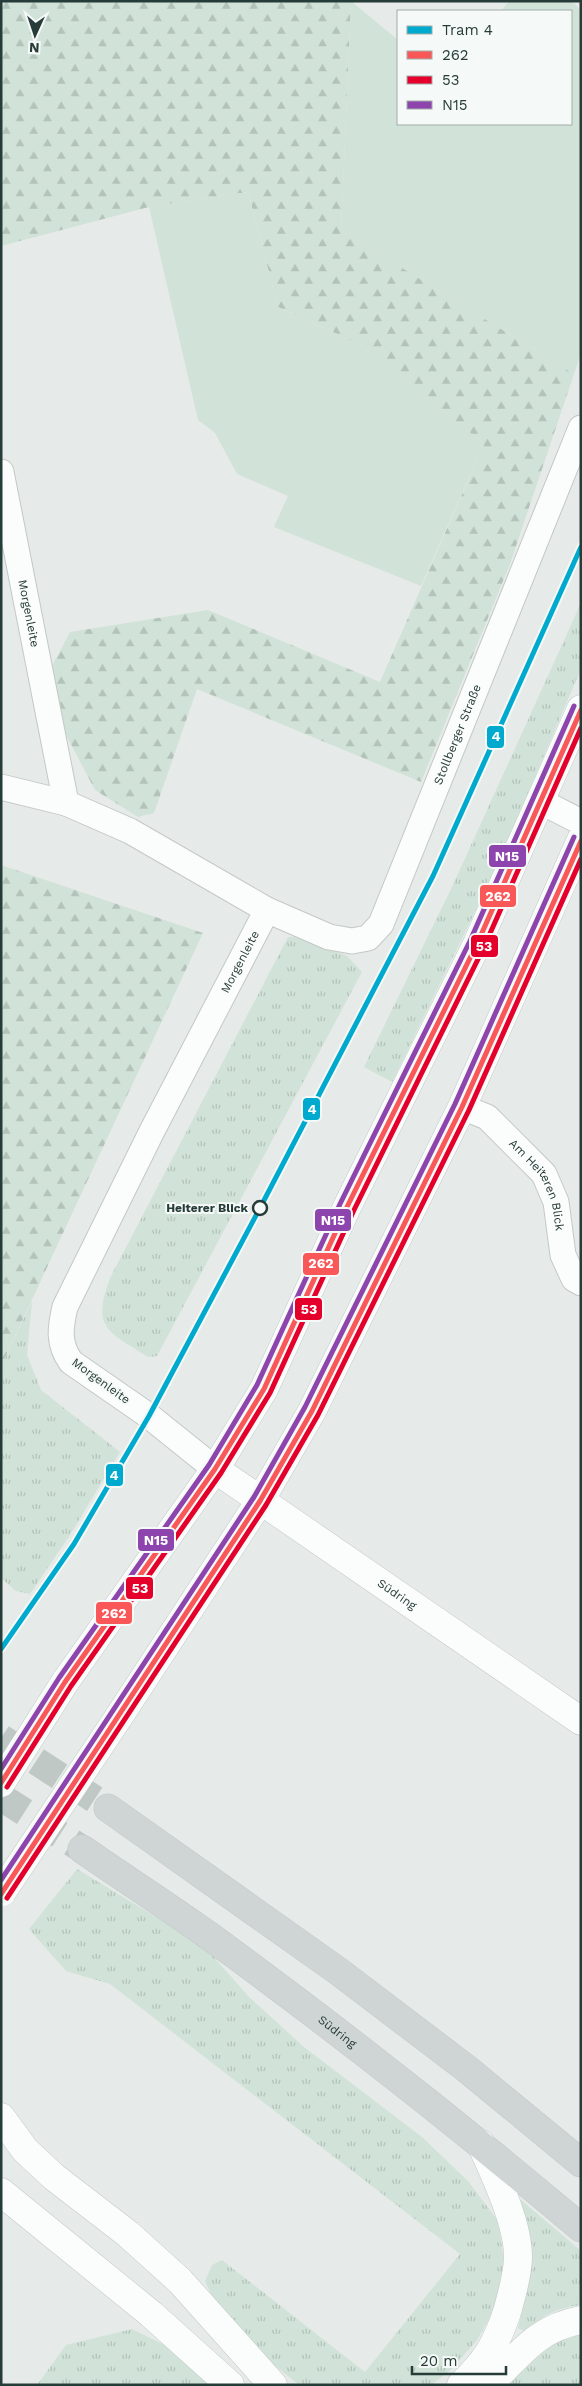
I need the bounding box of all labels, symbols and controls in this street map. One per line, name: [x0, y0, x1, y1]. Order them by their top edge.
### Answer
north arrow: [10, 10, 60, 60]
legend: [397, 10, 572, 125]
text: Tram 4: [442, 21, 493, 39]
text: N: [29, 40, 40, 56]
text: 262: [442, 46, 469, 64]
text: 53: [442, 71, 459, 89]
text: N15: [442, 96, 468, 114]
street label: Morgenleite: [15, 578, 42, 648]
street label: Stollberger Straße: [431, 682, 484, 787]
line badge: 4: [486, 725, 505, 749]
text: 4: [491, 728, 501, 744]
line badge: N15: [488, 844, 527, 868]
text: N15: [495, 848, 519, 864]
line badge: 262: [479, 884, 517, 908]
text: 262: [485, 888, 511, 904]
street label: Morgenleite: [218, 928, 262, 995]
line badge: 53: [470, 934, 499, 958]
text: 53: [476, 938, 492, 954]
line badge: 4: [302, 1097, 321, 1121]
text: 4: [307, 1101, 317, 1117]
street label: Am Heiteren Blick: [506, 1136, 567, 1232]
marker: Heiterer Blick: [252, 1200, 268, 1216]
place label: Heiterer Blick: [166, 1201, 249, 1215]
line badge: N15: [314, 1208, 352, 1232]
text: N15: [321, 1212, 345, 1228]
line badge: 262: [302, 1252, 340, 1276]
text: 262: [308, 1255, 334, 1271]
line badge: 53: [294, 1297, 323, 1321]
text: 53: [301, 1301, 317, 1317]
street label: Morgenleite: [69, 1355, 133, 1407]
line badge: 4: [105, 1463, 124, 1487]
text: 4: [109, 1467, 119, 1483]
line badge: N15: [137, 1528, 175, 1552]
text: N15: [144, 1532, 168, 1548]
line badge: 53: [125, 1576, 154, 1600]
street label: Südring: [375, 1576, 420, 1613]
text: 53: [132, 1580, 148, 1596]
line badge: 262: [95, 1601, 133, 1625]
text: 262: [101, 1605, 127, 1621]
street label: Südring: [315, 2013, 360, 2051]
scale bar: [412, 2344, 506, 2376]
text: 20 m: [420, 2352, 458, 2370]

